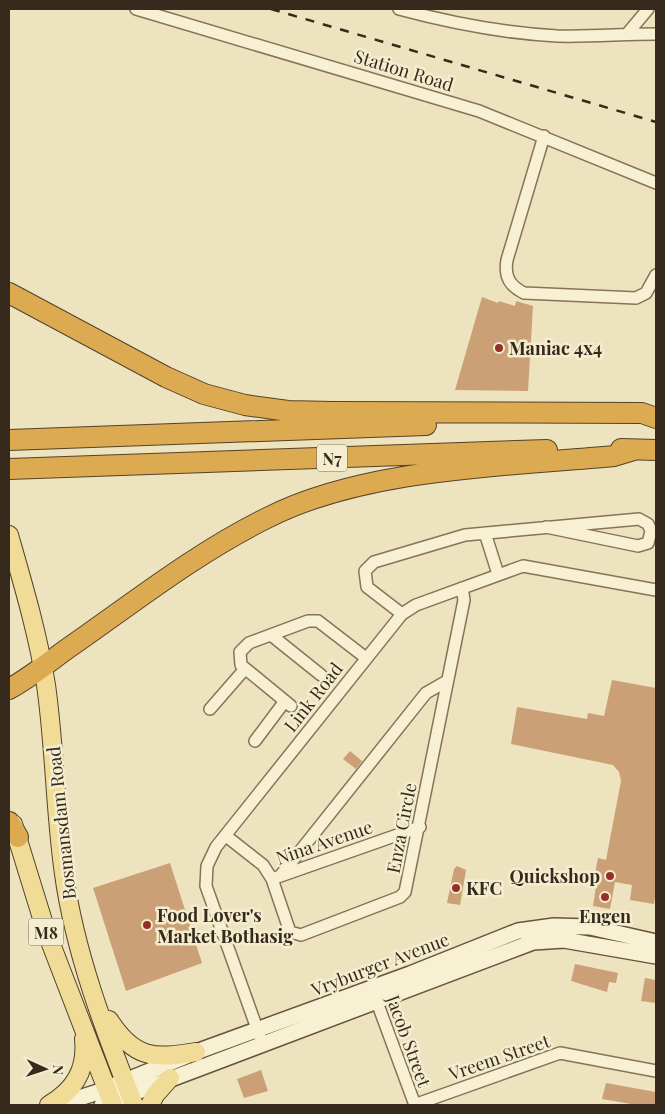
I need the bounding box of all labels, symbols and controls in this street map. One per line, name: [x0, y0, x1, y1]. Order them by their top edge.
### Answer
street label: Station Road: [351, 44, 457, 97]
place label: Maniac 4x4: [509, 336, 602, 360]
marker: Maniac 4x4: [493, 342, 505, 354]
road number: N7: [317, 444, 347, 472]
street label: Link Road: [278, 657, 348, 737]
street label: Bosmansdam Road: [41, 745, 81, 901]
street label: Enza Circle: [380, 781, 422, 875]
street label: Nina Avenue: [273, 814, 375, 870]
place label: Quickshop: [509, 864, 600, 888]
marker: Quickshop: [604, 870, 616, 882]
place label: KFC: [466, 876, 502, 900]
marker: KFC: [450, 882, 462, 894]
marker: Engen: [599, 891, 611, 903]
place label: Food Lover's Market Bothasig: [157, 903, 293, 948]
place label: Engen: [579, 904, 631, 928]
road number: M8: [28, 919, 64, 946]
marker: Food Lover's Market Bothasig: [141, 919, 153, 931]
street label: Vryburger Avenue: [307, 927, 452, 1002]
street label: Jacob Street: [381, 991, 437, 1091]
street label: Vreem Street: [444, 1028, 553, 1086]
north arrow: [20, 1044, 70, 1094]
text: N: [49, 1064, 68, 1075]

